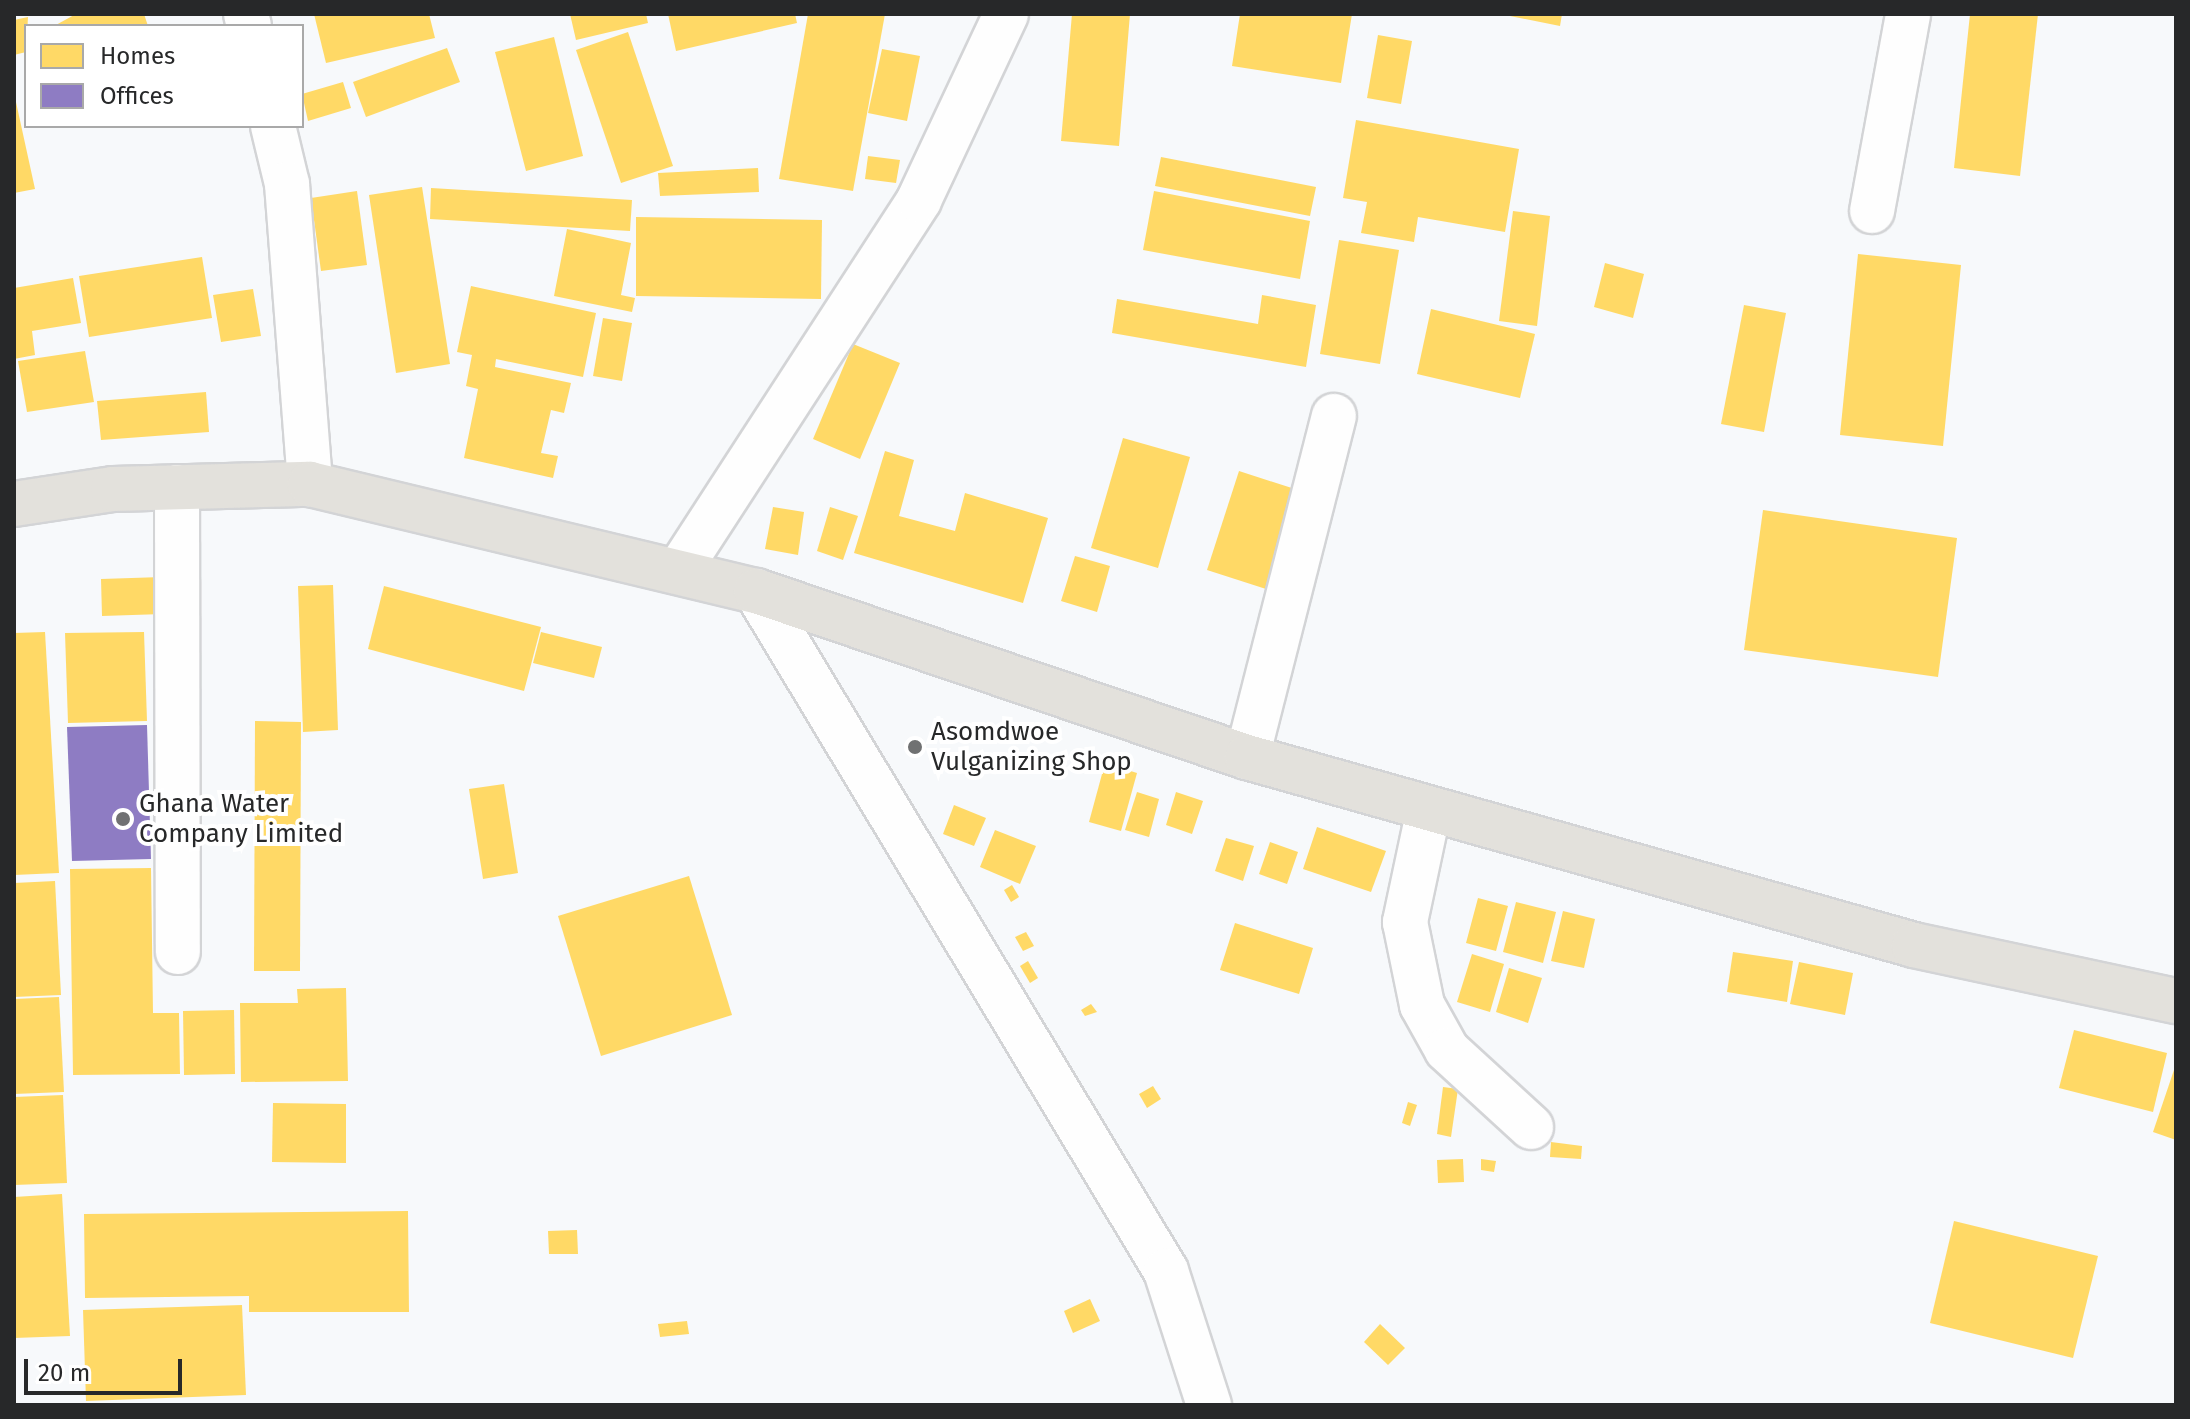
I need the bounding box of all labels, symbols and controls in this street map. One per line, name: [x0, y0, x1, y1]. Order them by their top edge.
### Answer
legend: [24, 24, 304, 128]
text: Homes: [100, 42, 175, 70]
text: Offices: [100, 82, 174, 110]
place label: Asomdwoe Vulganizing Shop: [931, 716, 1132, 778]
marker: Asomdwoe Vulganizing Shop: [906, 738, 924, 756]
place label: Ghana Water Company Limited: [139, 788, 343, 850]
marker: Ghana Water Company Limited: [114, 810, 132, 828]
scale bar: [28, 1343, 186, 1393]
text: 20 m: [38, 1359, 90, 1387]

